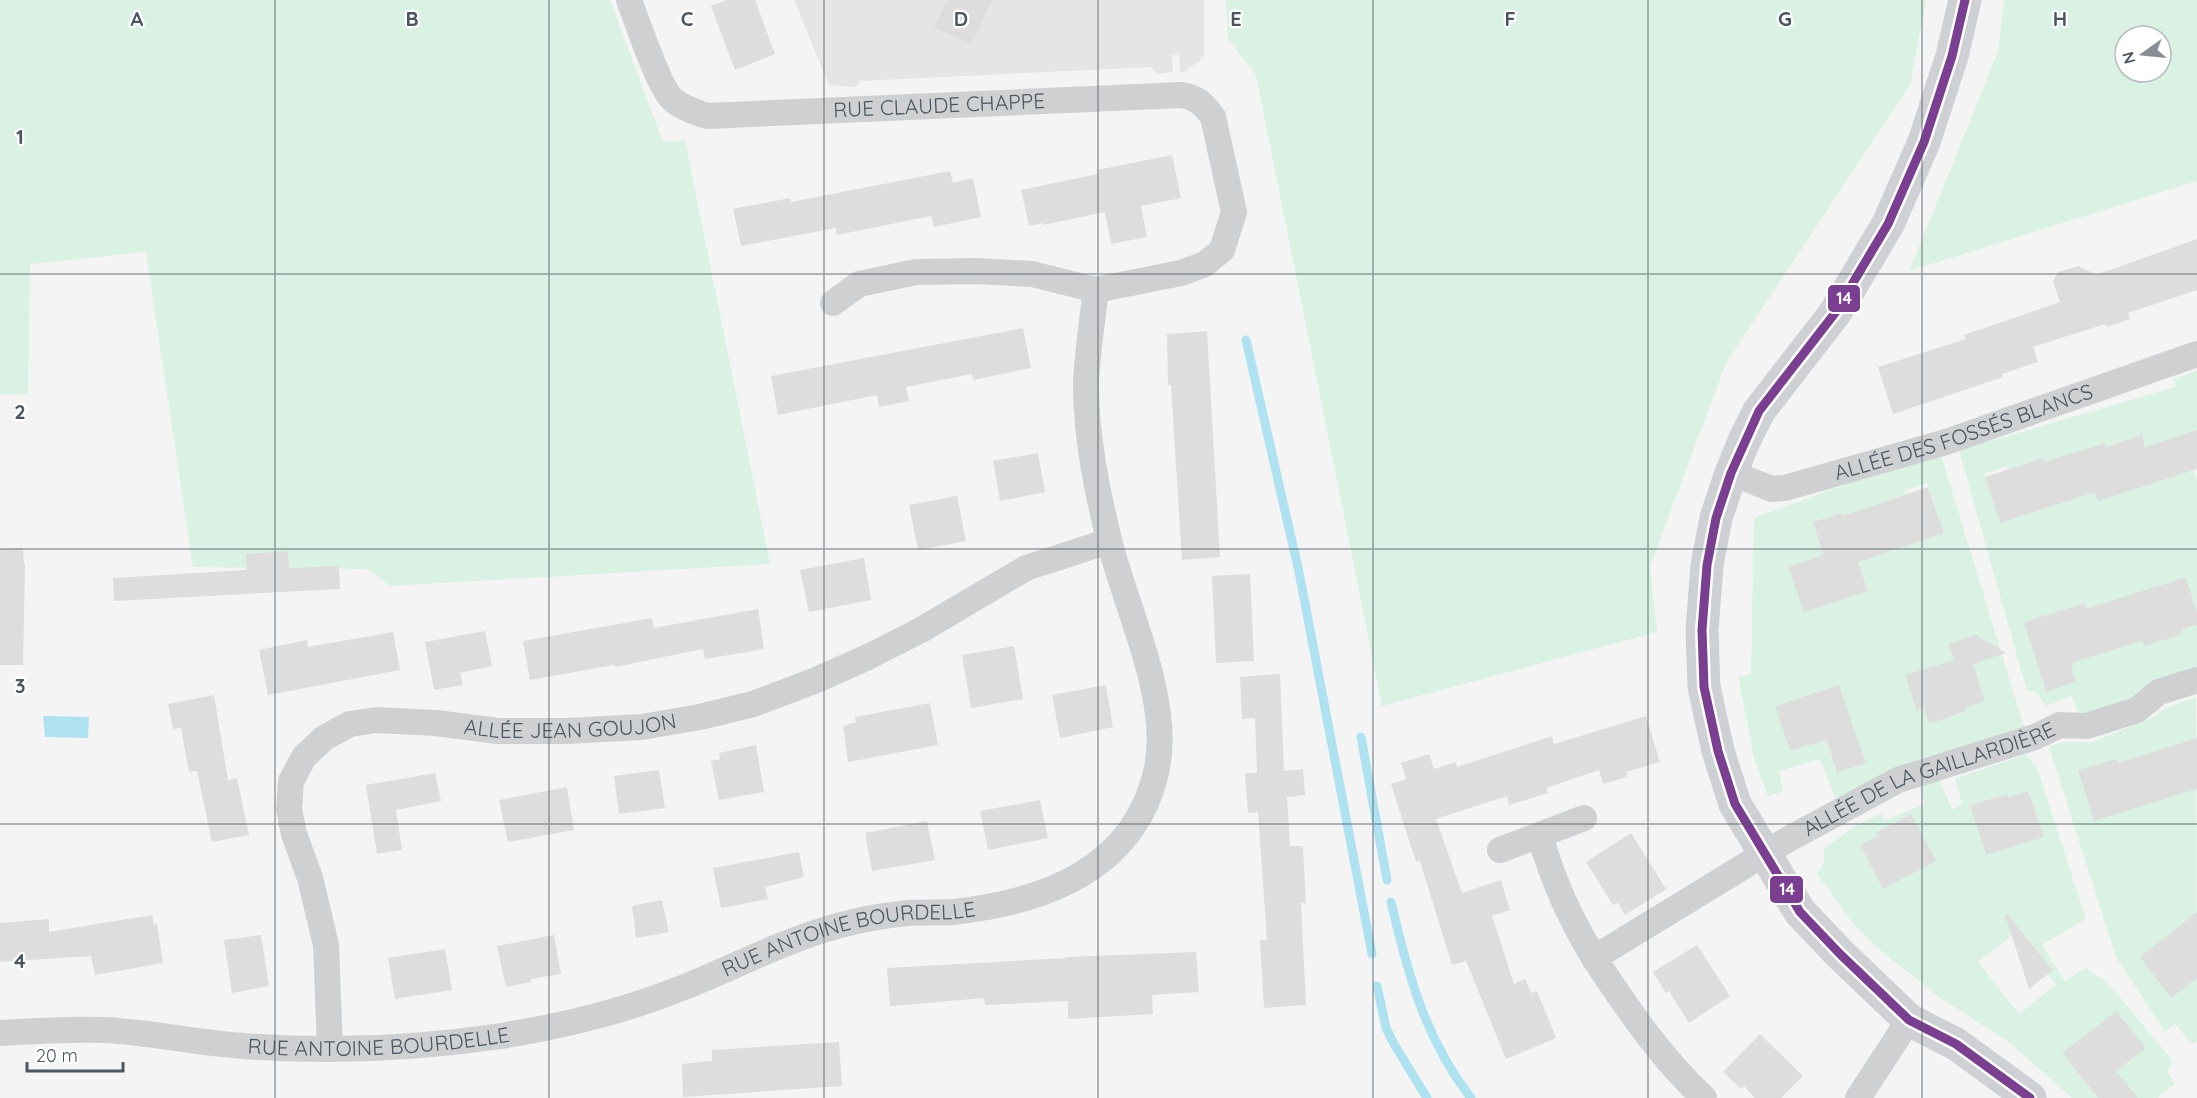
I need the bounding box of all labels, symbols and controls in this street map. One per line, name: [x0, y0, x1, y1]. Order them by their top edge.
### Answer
text: A: [131, 6, 144, 31]
text: B: [405, 6, 419, 31]
text: C: [681, 6, 694, 31]
text: D: [954, 6, 968, 31]
text: E: [1230, 6, 1242, 31]
text: F: [1504, 6, 1516, 31]
text: G: [1778, 6, 1792, 31]
text: H: [2053, 6, 2067, 31]
north arrow: [2113, 24, 2173, 84]
text: N: [2117, 50, 2140, 66]
street label: RUE CLAUDE CHAPPE: [833, 87, 1046, 122]
text: 1: [16, 124, 24, 149]
line badge: 14: [1827, 284, 1861, 313]
text: 14: [1836, 288, 1852, 308]
street label: ALLÉE DES FOSSÉS BLANCS: [1831, 378, 2096, 485]
text: 2: [14, 399, 26, 424]
text: 3: [15, 673, 25, 698]
street label: ALLÉE JEAN GOUJON: [463, 707, 678, 743]
street label: ALLÉE DE LA GAILLARDIÈRE: [1798, 715, 2059, 841]
line badge: 14: [1769, 875, 1804, 904]
text: 14: [1779, 879, 1795, 899]
street label: RUE ANTOINE BOURDELLE: [717, 895, 977, 982]
text: 4: [14, 948, 26, 973]
street label: RUE ANTOINE BOURDELLE: [247, 1021, 511, 1061]
scale bar: [27, 1035, 123, 1073]
text: 20 m: [36, 1044, 78, 1067]

